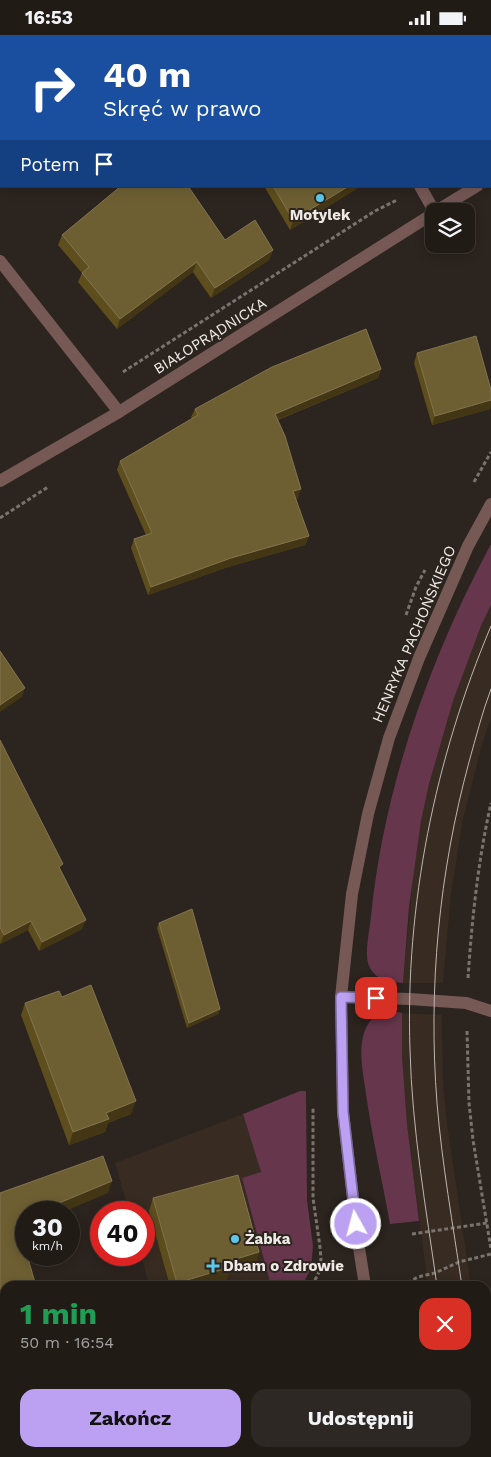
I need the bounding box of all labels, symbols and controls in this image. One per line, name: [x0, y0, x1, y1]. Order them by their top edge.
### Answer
text: 16:53: [25, 6, 73, 29]
text: 40 m: [103, 54, 191, 96]
icon: right: [20, 55, 85, 120]
text: Skręć w prawo: [103, 96, 262, 121]
icon: arrive: [90, 150, 118, 178]
text: Potem: [20, 153, 80, 176]
marker: Motylek: [314, 192, 326, 204]
map controls: [425, 203, 475, 253]
button: layers: [425, 203, 475, 253]
place label: Motylek: [290, 206, 351, 224]
street label: BIAŁOPRĄDNICKA: [150, 294, 270, 378]
street label: HENRYKA PACHOŃSKIEGO: [368, 543, 460, 725]
pin: [355, 977, 397, 1019]
icon: arrive: [362, 984, 390, 1012]
position arrow: [329, 1197, 381, 1249]
speed limit sign: 40: [90, 1201, 155, 1266]
text: 30: [32, 1213, 63, 1242]
place label: Żabka: [245, 1230, 291, 1248]
marker: Żabka: [229, 1233, 241, 1245]
text: km/h: [32, 1239, 63, 1253]
place label: Dbam o Zdrowie: [223, 1257, 344, 1275]
marker: Dbam o Zdrowie: [207, 1260, 219, 1272]
text: 1 min: [20, 1296, 97, 1331]
button: close: [419, 1298, 471, 1350]
text: 50 m · 16:54: [20, 1333, 114, 1352]
button: Zakończ: [20, 1389, 241, 1447]
button: Udostępnij: [251, 1389, 471, 1447]

